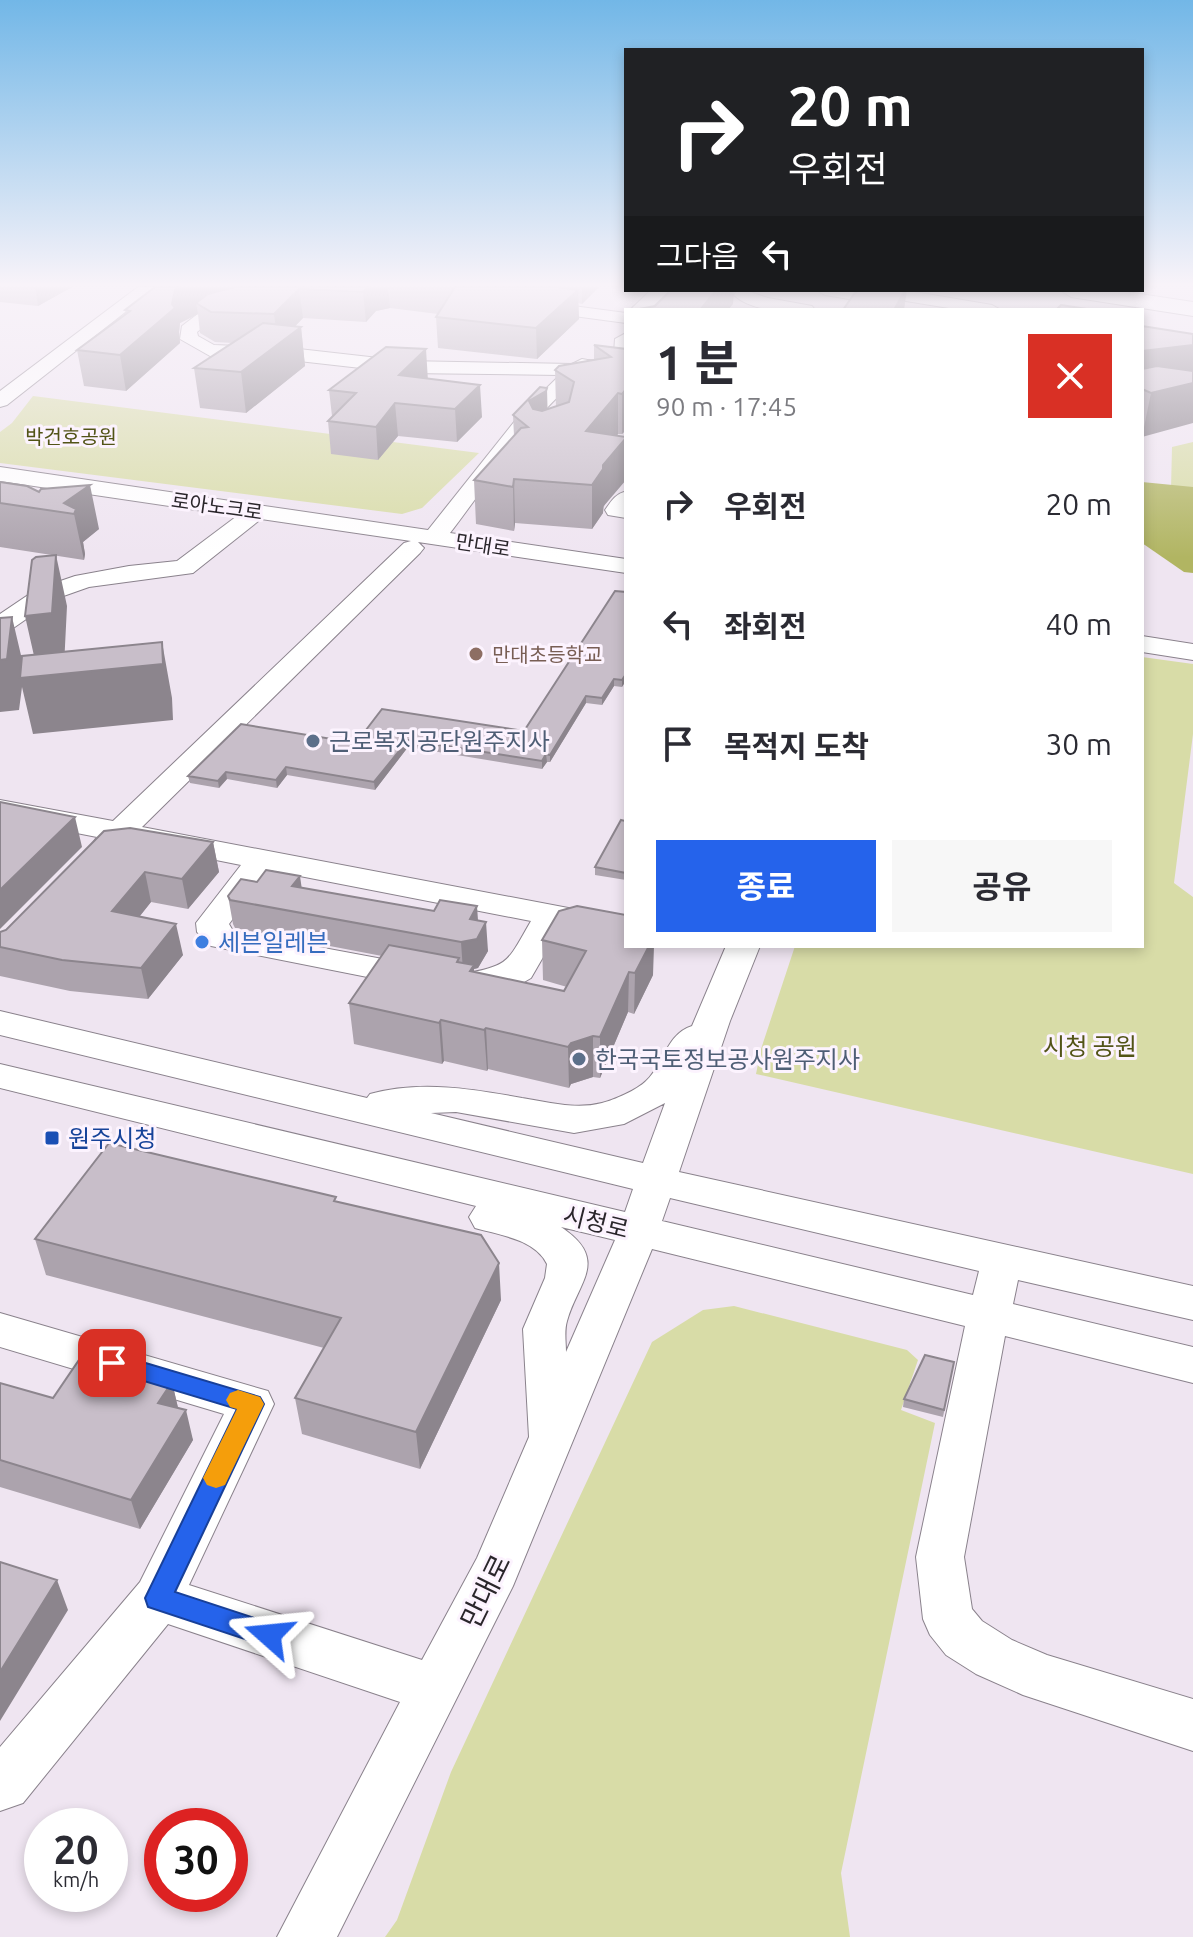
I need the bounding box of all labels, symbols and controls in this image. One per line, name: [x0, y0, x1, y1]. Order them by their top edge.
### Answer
text: 20 m: [788, 74, 913, 137]
icon: right: [656, 80, 760, 184]
text: 우회전: [788, 148, 887, 189]
icon: left: [755, 232, 799, 276]
text: 그다음: [656, 239, 739, 273]
button: close: [1028, 334, 1112, 418]
text: 1 분: [656, 335, 739, 389]
text: 90 m · 17:45: [656, 392, 797, 421]
park label: 박건호공원: [25, 425, 117, 448]
icon: right: [656, 482, 700, 526]
text: 20 m: [1045, 487, 1112, 521]
street label: 로아노크로: [170, 488, 264, 524]
text: 우회전: [724, 489, 807, 523]
street label: 만대로: [454, 529, 512, 561]
icon: left: [656, 602, 700, 646]
text: 40 m: [1045, 607, 1112, 641]
text: 좌회전: [724, 609, 807, 643]
place label: 만대초등학교: [492, 643, 602, 666]
marker: 만대초등학교: [467, 645, 485, 663]
icon: arrive: [656, 722, 700, 766]
text: 30 m: [1045, 727, 1112, 761]
place label: 근로복지공단원주지사: [329, 728, 550, 755]
text: 목적지 도착: [724, 729, 869, 763]
marker: 근로복지공단원주지사: [304, 732, 322, 750]
button: 종료: [656, 840, 876, 932]
button: 공유: [892, 840, 1112, 932]
place label: 세븐일레븐: [218, 929, 328, 956]
marker: 세븐일레븐: [193, 933, 211, 951]
park label: 시청 공원: [1043, 1033, 1137, 1060]
place label: 한국국토정보공사원주지사: [595, 1046, 860, 1073]
marker: 한국국토정보공사원주지사: [570, 1050, 588, 1068]
place label: 원주시청: [68, 1125, 156, 1152]
marker: 원주시청: [43, 1129, 61, 1147]
street label: 시청로: [561, 1201, 631, 1243]
pin: [78, 1329, 146, 1397]
icon: arrive: [90, 1341, 134, 1385]
street label: 만대로: [454, 1549, 516, 1633]
position arrow: [227, 1593, 311, 1677]
speed limit sign: 30: [144, 1808, 248, 1912]
text: 20: [53, 1827, 99, 1872]
text: km/h: [53, 1868, 99, 1891]

